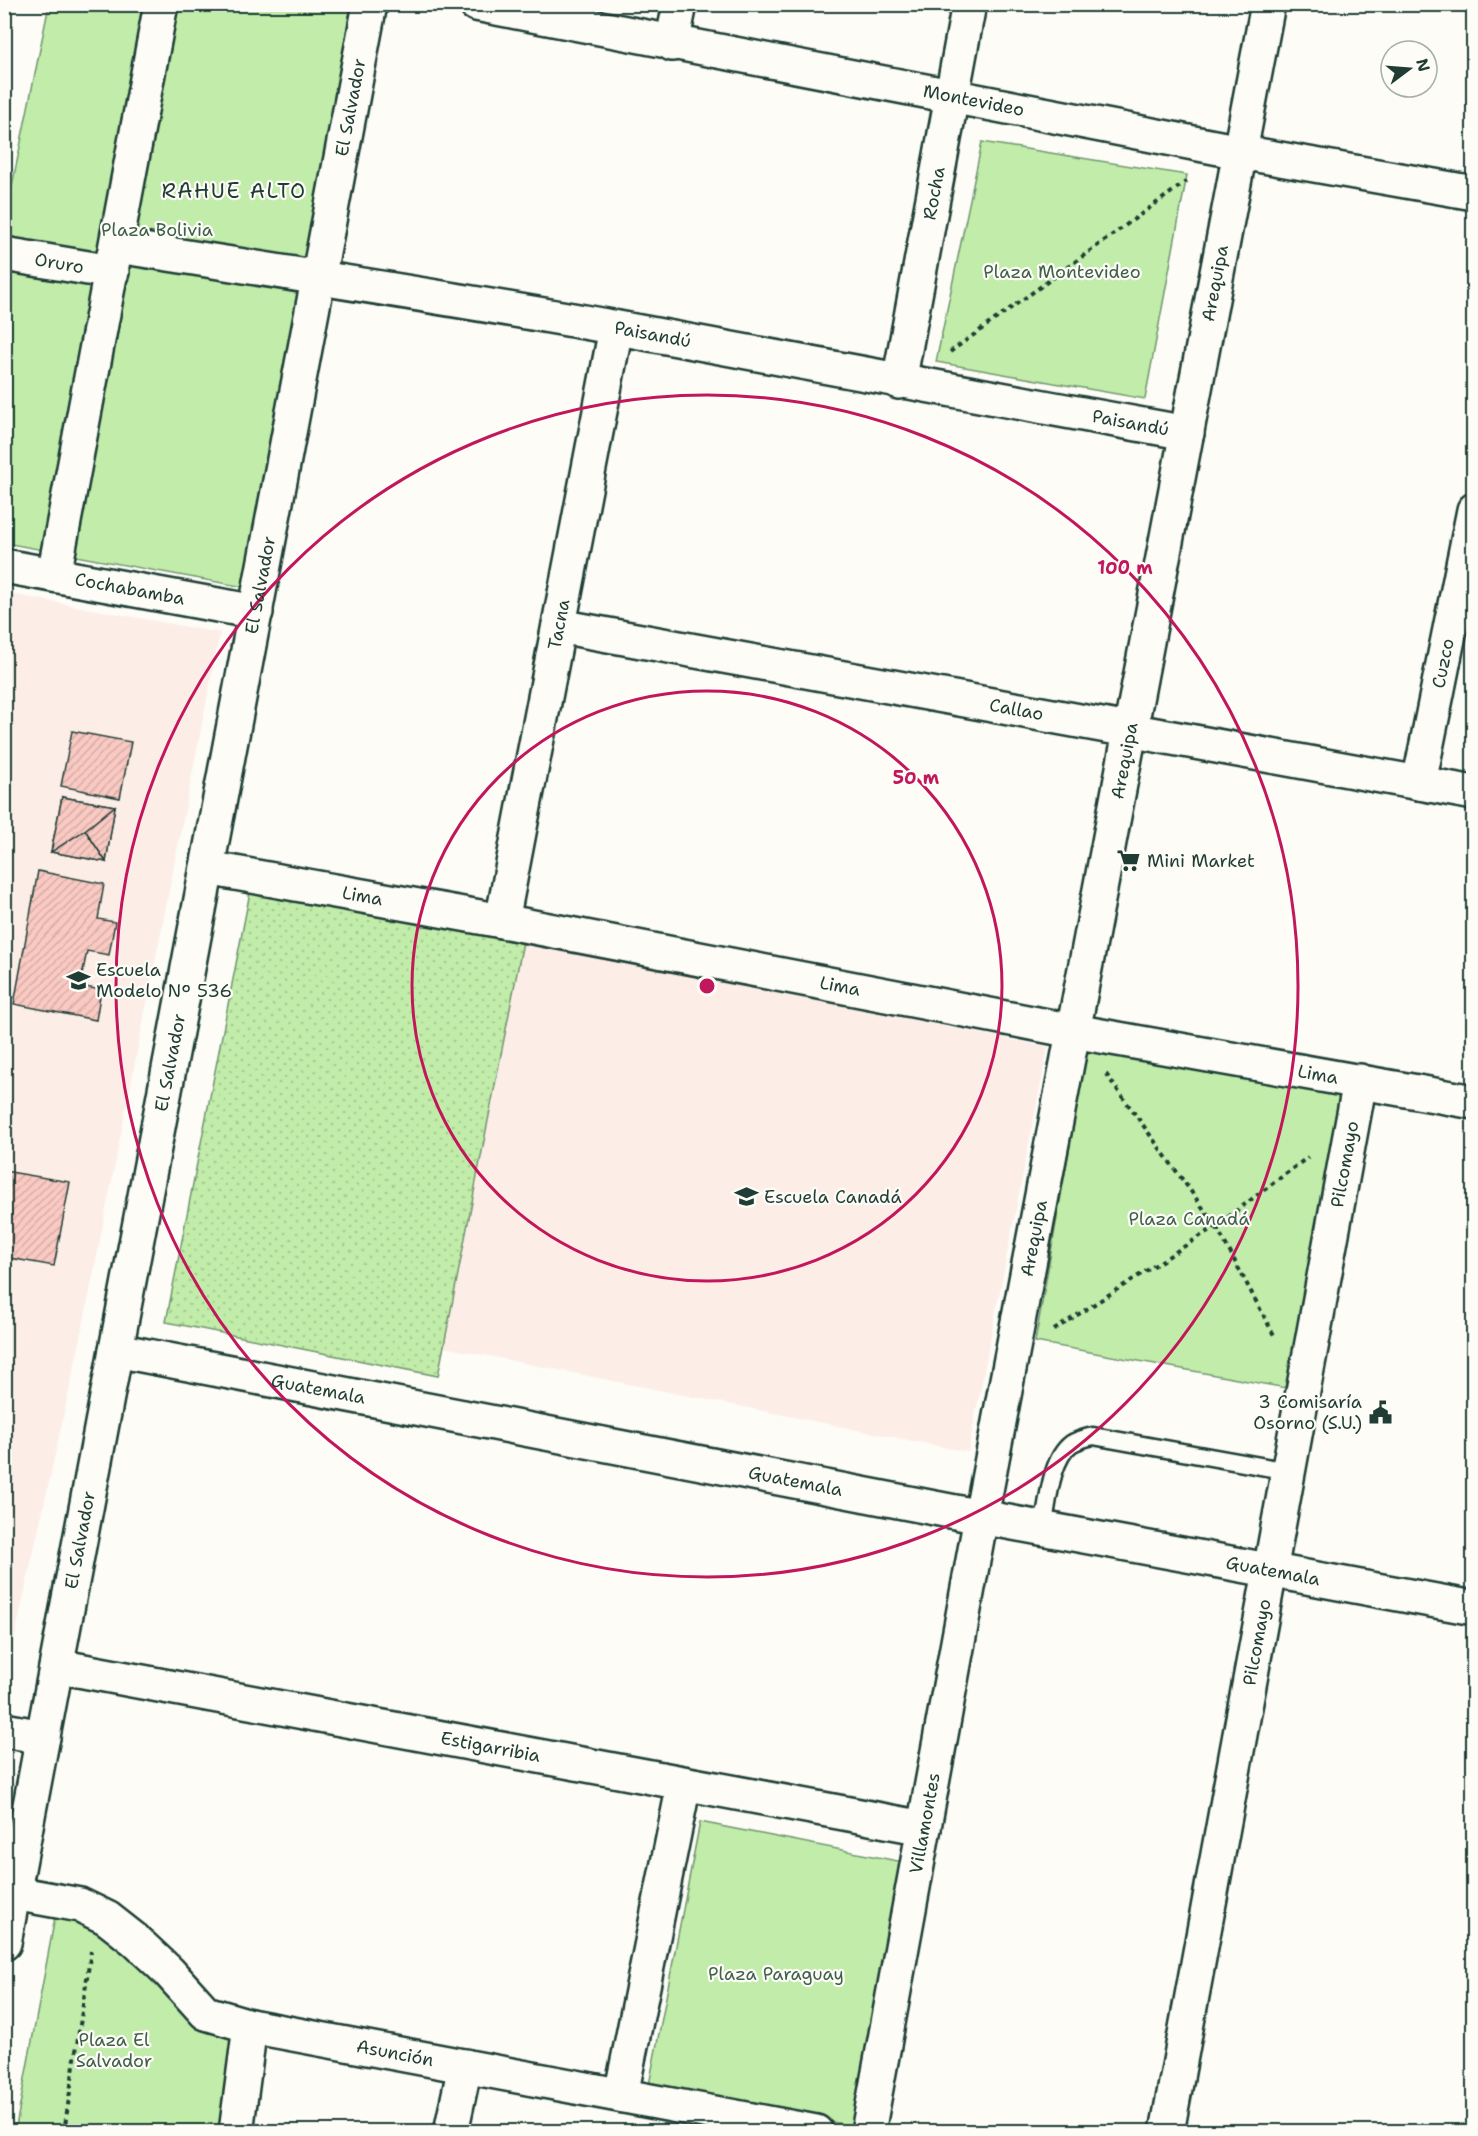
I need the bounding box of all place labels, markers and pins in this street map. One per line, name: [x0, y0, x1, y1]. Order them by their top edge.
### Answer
supermarket icon: Mini Market: [1116, 848, 1142, 874]
place label: Mini Market: [1147, 849, 1255, 873]
place label: Escuela Modelo Nº 536: [96, 958, 232, 1003]
school or university icon: Escuela Modelo Nº 536: [65, 967, 91, 993]
centre of rings: [697, 976, 717, 996]
school or university icon: Escuela Canadá: [733, 1184, 759, 1210]
place label: Escuela Canadá: [764, 1185, 902, 1209]
place label: 3 Comisaría Osorno (S.U.): [1253, 1390, 1362, 1435]
public building icon: 3 Comisaría Osorno (S.U.): [1367, 1399, 1393, 1425]

